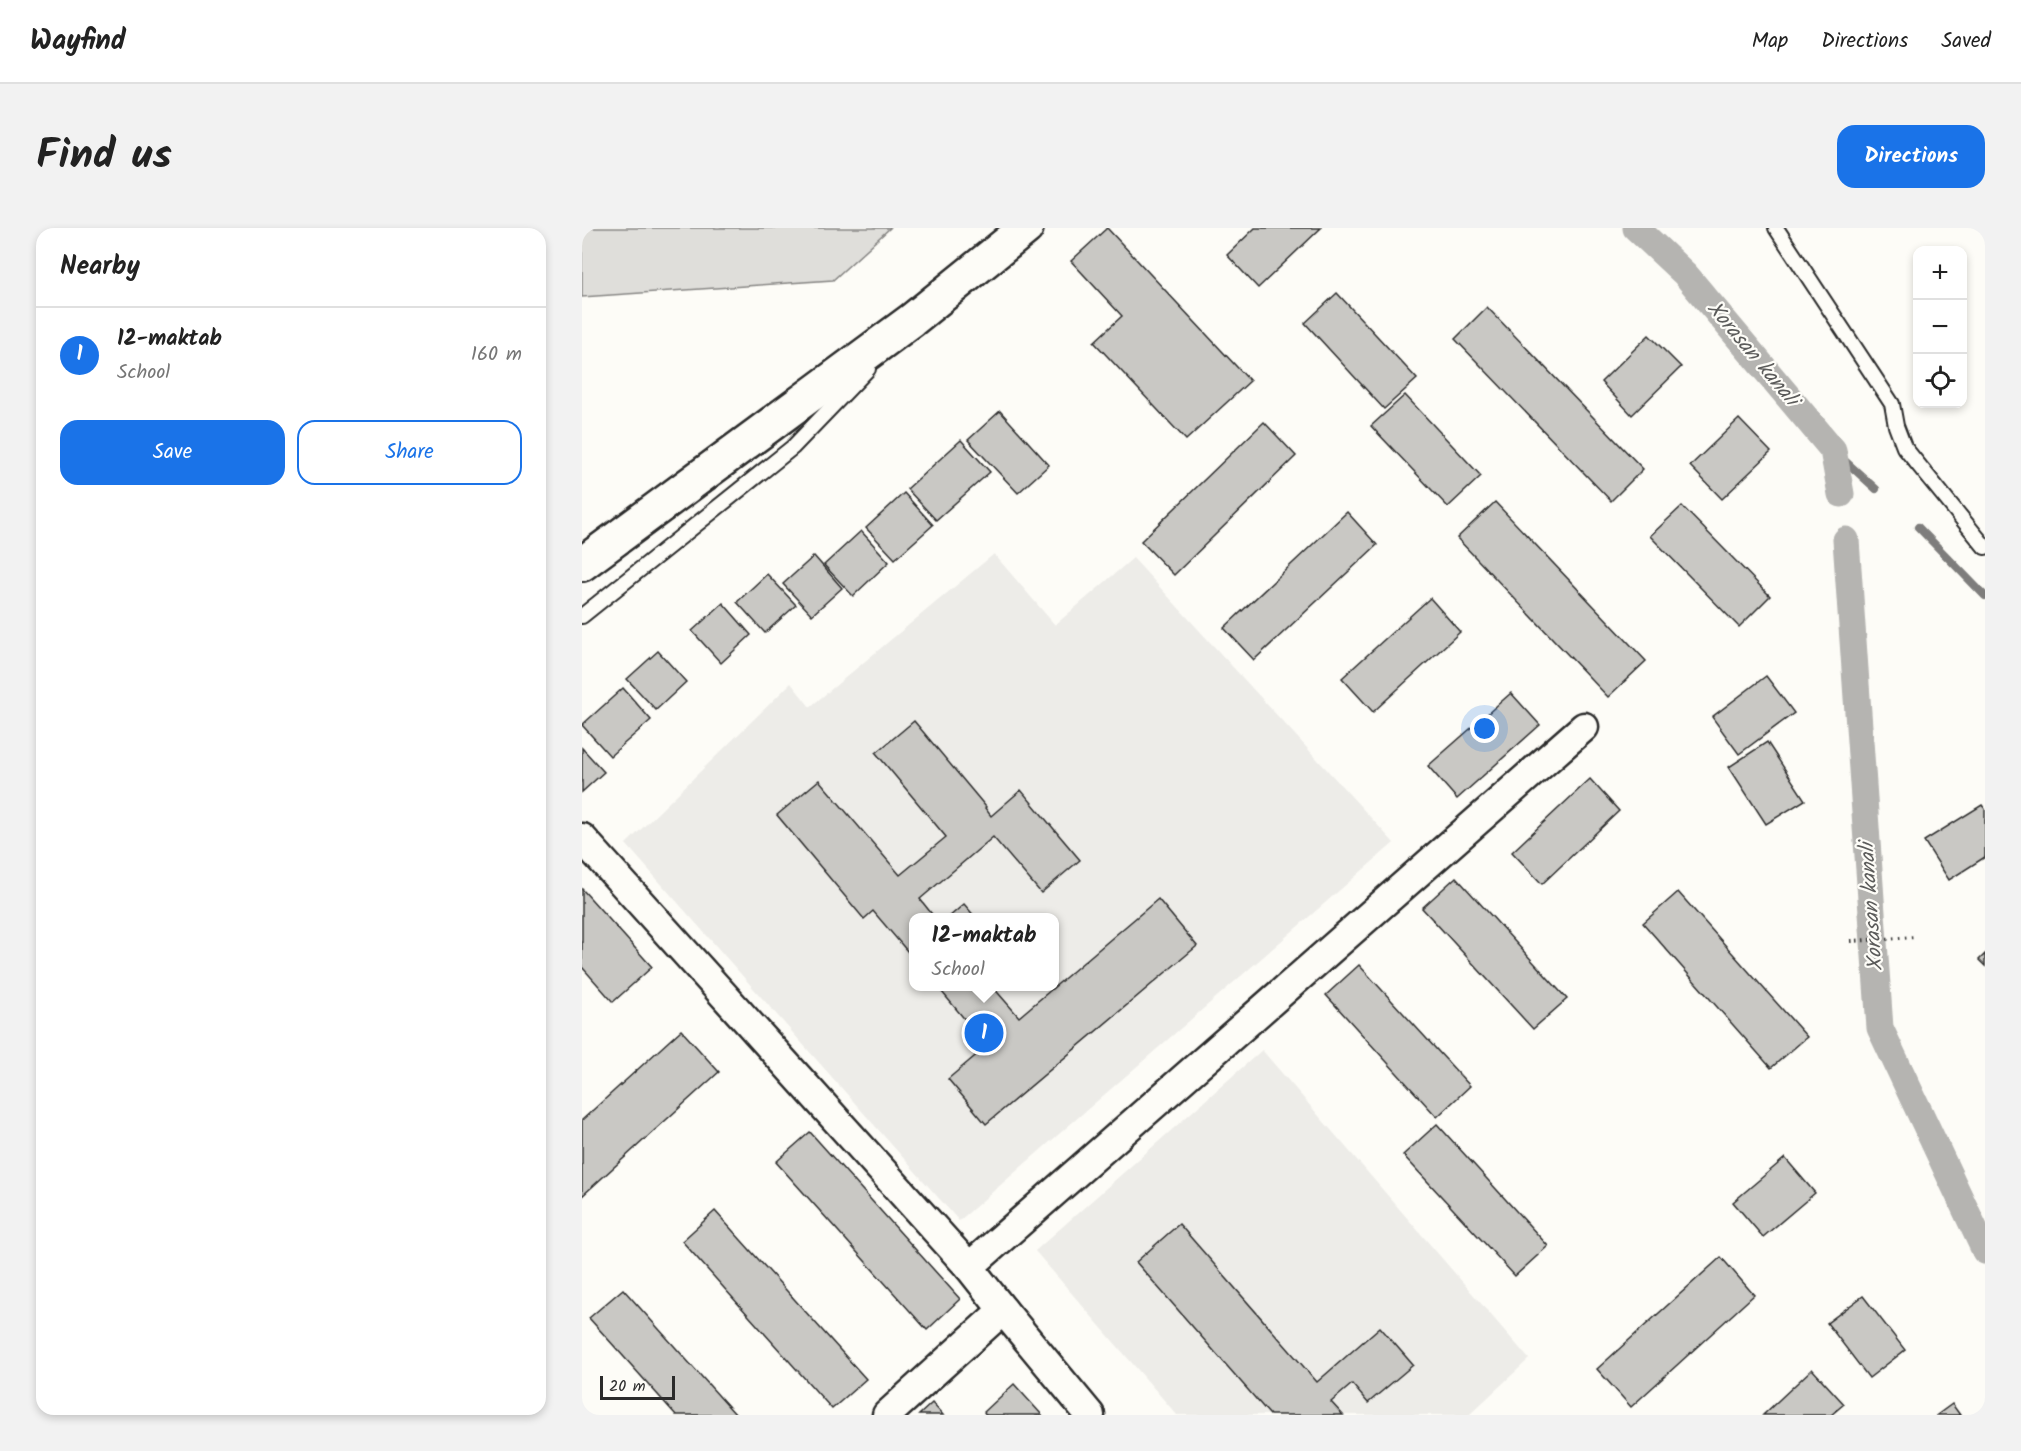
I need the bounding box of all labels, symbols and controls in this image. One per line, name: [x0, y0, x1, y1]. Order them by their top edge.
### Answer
text: Wayfind: [30, 19, 126, 64]
text: Map: [1752, 25, 1788, 58]
text: Directions: [1821, 25, 1908, 58]
text: Saved: [1941, 25, 1991, 58]
text: Find us: [36, 123, 172, 190]
button: Directions: [1837, 125, 1985, 188]
text: Nearby: [60, 246, 140, 288]
map controls: [1913, 246, 1967, 408]
button: +: [1913, 246, 1967, 300]
water label: Xorasan kanali: [1698, 294, 1809, 417]
button: −: [1913, 300, 1967, 354]
text: 12-maktab: [117, 322, 222, 357]
text: 1: [76, 339, 83, 371]
text: 160 m: [471, 339, 522, 371]
button: locate: [1913, 354, 1967, 408]
text: School: [117, 357, 170, 389]
button: Save: [60, 420, 285, 485]
button: Share: [297, 420, 522, 485]
your location: [1470, 714, 1499, 743]
water label: Xorasan kanali: [1851, 838, 1893, 972]
popup: [909, 913, 1059, 991]
text: 12-maktab: [932, 919, 1036, 954]
text: School: [932, 954, 985, 986]
pin: 1: [964, 1010, 1004, 1056]
scale bar: [600, 1373, 675, 1400]
text: 20 m: [609, 1374, 645, 1399]

